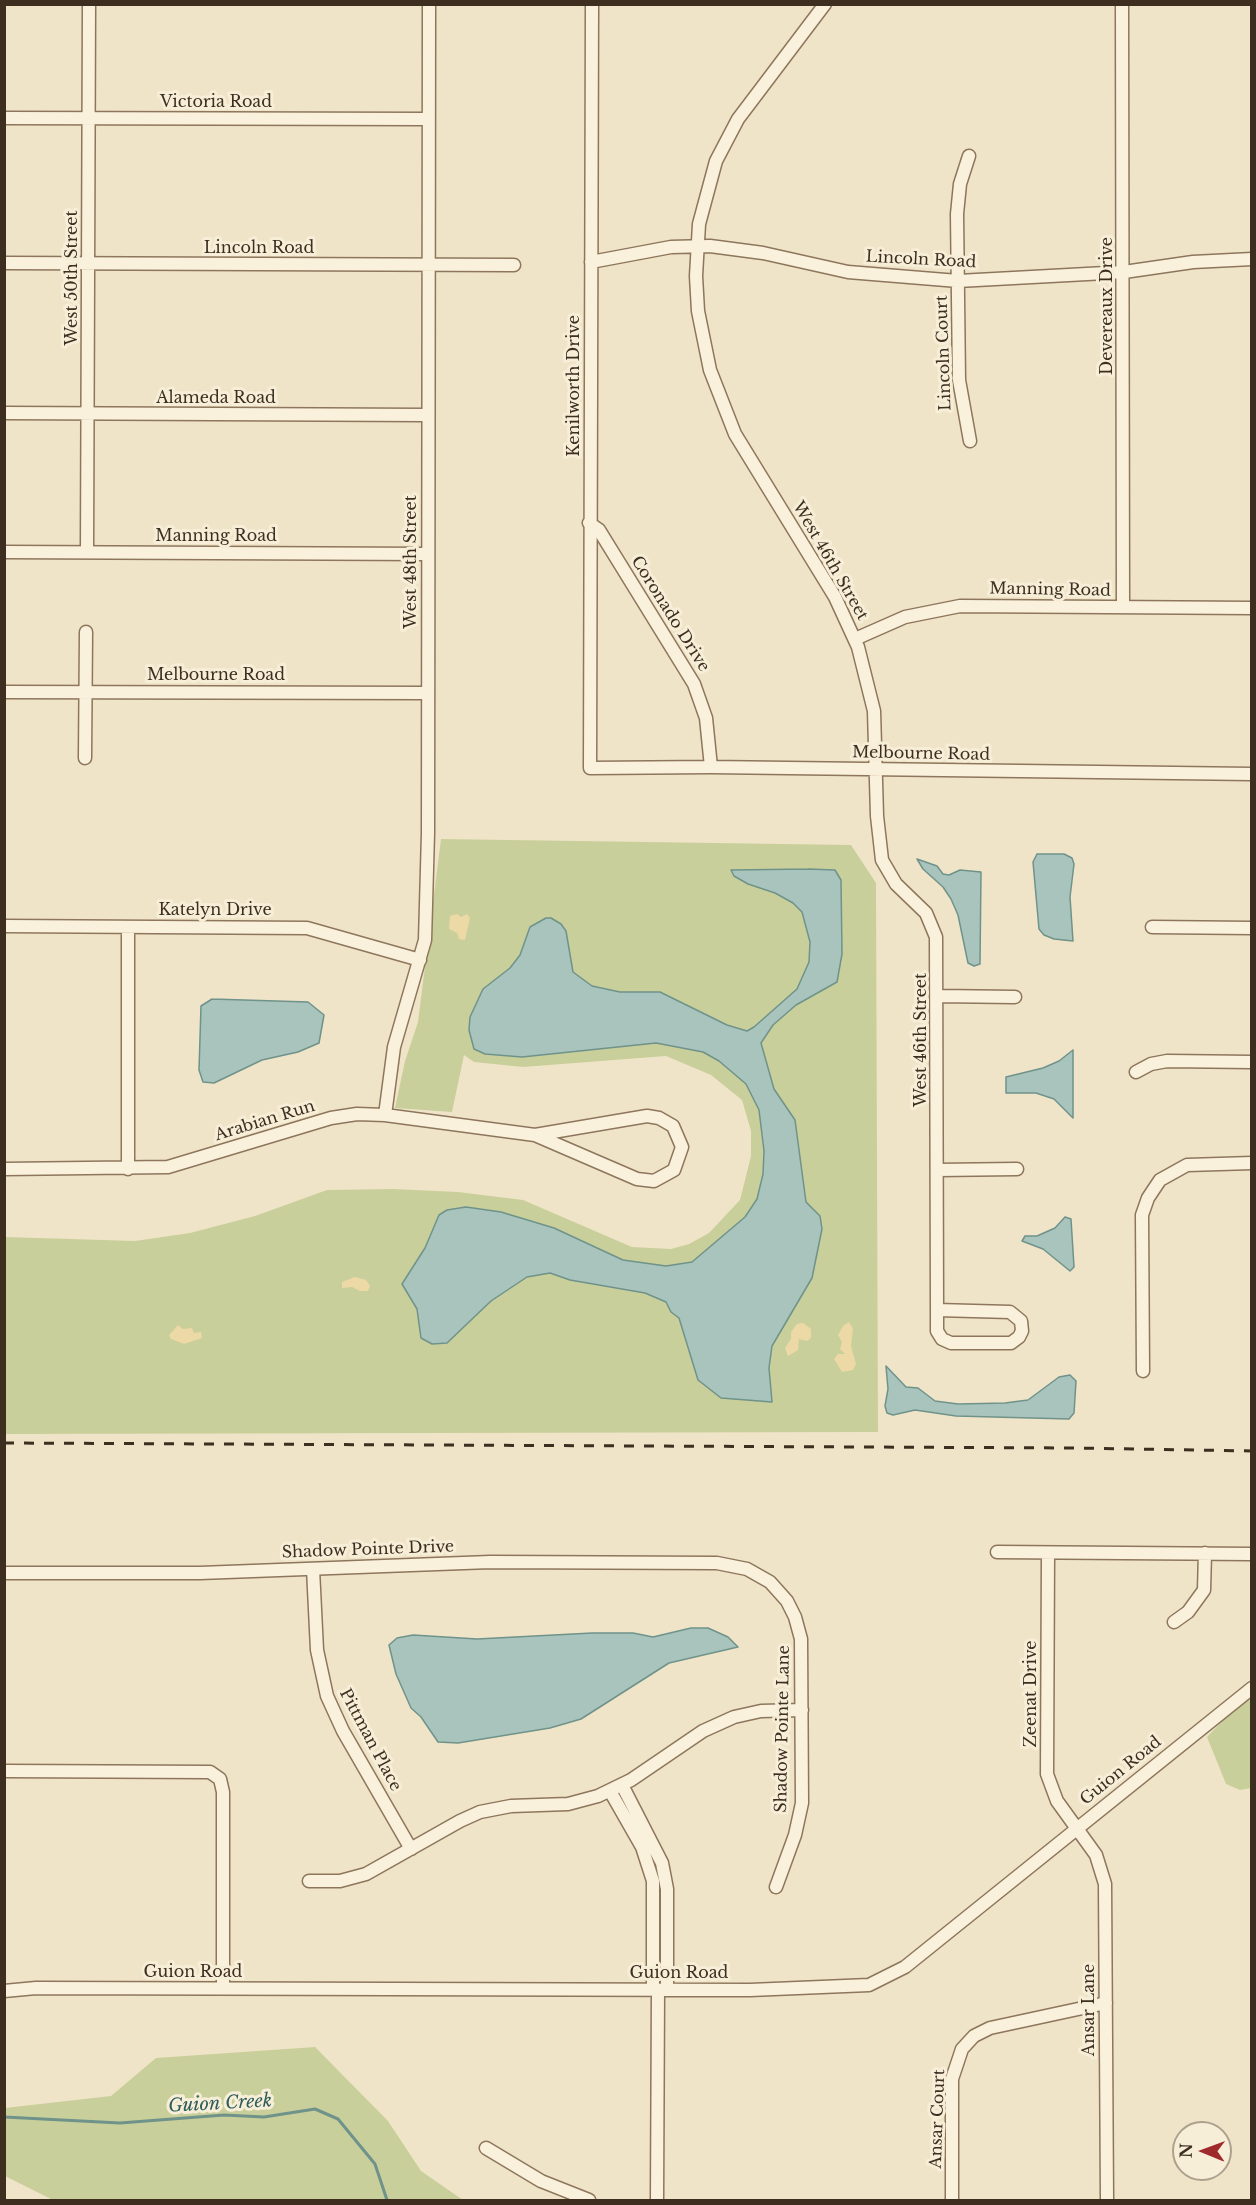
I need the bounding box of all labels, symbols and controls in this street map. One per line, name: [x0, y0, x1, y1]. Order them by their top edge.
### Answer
street label: Victoria Road: [160, 92, 272, 112]
street label: West 50th Street: [62, 211, 82, 345]
street label: Devereaux Drive: [1097, 237, 1117, 375]
street label: Lincoln Road: [204, 238, 314, 258]
street label: Lincoln Road: [865, 248, 977, 272]
street label: Lincoln Court: [932, 295, 956, 411]
street label: Kenilworth Drive: [564, 315, 584, 457]
street label: Alameda Road: [156, 388, 276, 408]
street label: West 48th Street: [401, 495, 421, 629]
street label: West 46th Street: [788, 498, 872, 624]
street label: Manning Road: [155, 526, 277, 546]
street label: Coronado Drive: [627, 553, 713, 675]
street label: Manning Road: [989, 579, 1111, 601]
street label: Melbourne Road: [147, 665, 285, 685]
street label: Melbourne Road: [852, 743, 990, 765]
street label: Katelyn Drive: [158, 900, 272, 920]
street label: West 46th Street: [911, 973, 931, 1107]
street label: Arabian Run: [213, 1097, 317, 1145]
street label: Shadow Pointe Drive: [282, 1537, 454, 1563]
street label: Zeenat Drive: [1021, 1641, 1041, 1747]
street label: Shadow Pointe Lane: [772, 1645, 794, 1813]
street label: Pittman Place: [335, 1686, 405, 1794]
street label: Guion Road: [1077, 1732, 1165, 1810]
street label: Guion Road: [144, 1962, 242, 1982]
street label: Guion Road: [630, 1963, 728, 1983]
street label: Ansar Lane: [1079, 1964, 1099, 2056]
street label: Ansar Court: [927, 2069, 949, 2169]
water label: Guion Creek: [168, 2090, 272, 2118]
north arrow: [1172, 2121, 1232, 2181]
text: N: [1176, 2143, 1196, 2158]

